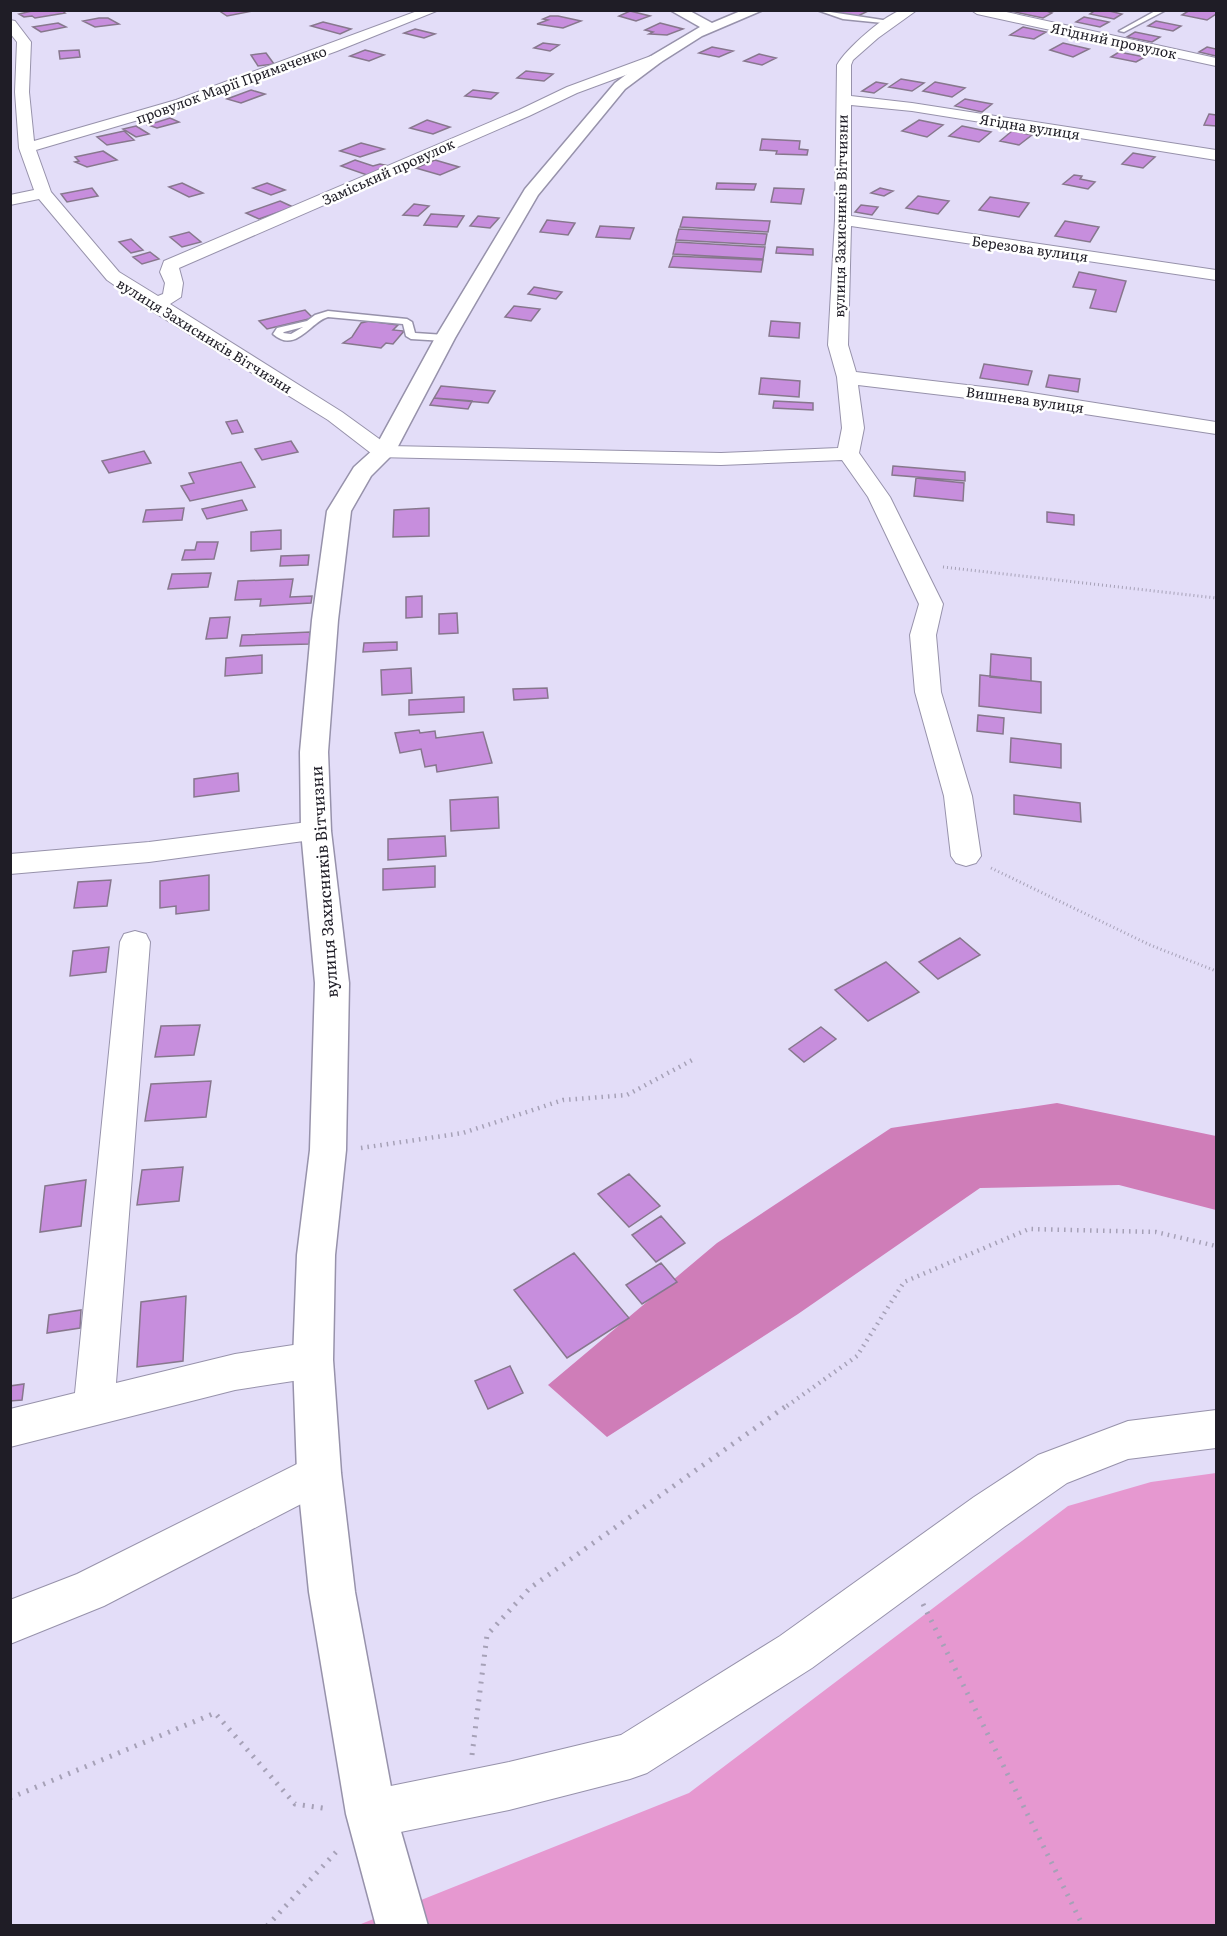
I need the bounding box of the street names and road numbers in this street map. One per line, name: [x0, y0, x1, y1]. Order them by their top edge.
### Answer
street label: Ягідний провулок: [1049, 17, 1179, 63]
street label: провулок Марії Примаченко: [133, 40, 329, 128]
street label: Ягідна вулиця: [978, 108, 1082, 144]
street label: вулиця Захисників Вітчизни: [828, 114, 852, 318]
street label: Заміський провулок: [319, 133, 458, 209]
street label: Березова вулиця: [970, 230, 1090, 266]
street label: вулиця Захисників Вітчизни: [113, 273, 297, 397]
street label: Вишнева вулиця: [965, 381, 1085, 417]
street label: вулиця Захисників Вітчизни: [303, 765, 343, 999]

